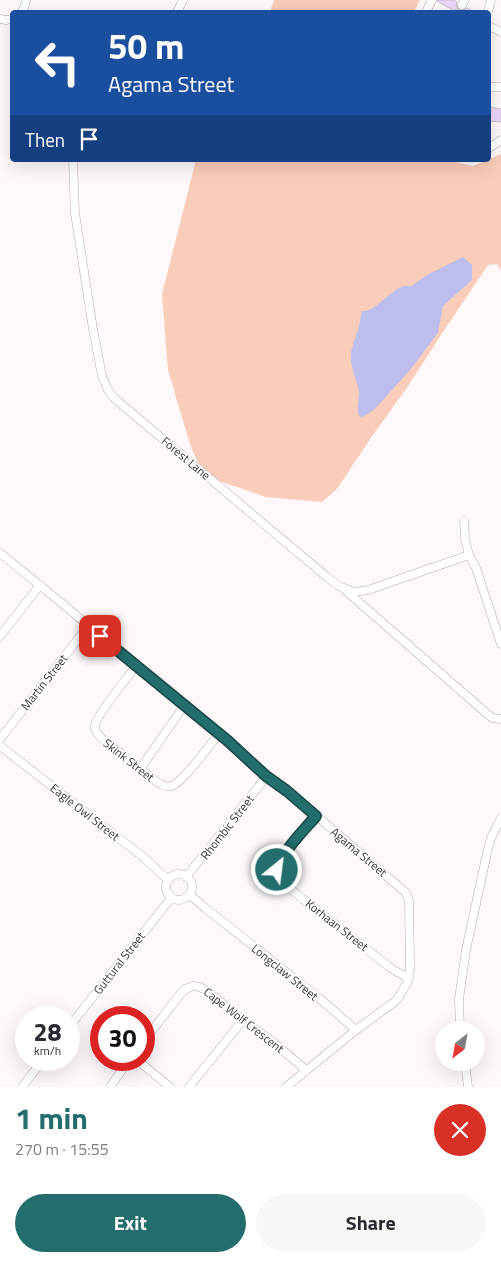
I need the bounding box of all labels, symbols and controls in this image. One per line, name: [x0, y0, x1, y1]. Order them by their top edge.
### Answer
text: 50 m: [108, 19, 184, 73]
icon: left: [25, 30, 90, 95]
text: Agama Street: [108, 67, 234, 101]
text: Then: [25, 125, 65, 154]
icon: arrive: [75, 125, 103, 153]
street label: Forest Lane: [157, 432, 215, 484]
pin: [79, 615, 121, 657]
icon: arrive: [86, 622, 114, 650]
street label: Martin Street: [16, 649, 73, 714]
street label: Skink Street: [99, 734, 159, 787]
street label: Eagle Owl Street: [46, 779, 124, 846]
street label: Rhombic Street: [196, 790, 259, 864]
street label: Agama Street: [327, 823, 392, 882]
position arrow: [250, 843, 302, 895]
street label: Korhaan Street: [301, 894, 373, 956]
street label: Guttural Street: [88, 927, 150, 998]
street label: Longclaw Street: [247, 939, 323, 1005]
street label: Cape Wolf Crescent: [200, 982, 289, 1058]
speed limit sign: 30: [90, 1006, 155, 1071]
text: 28: [33, 1013, 62, 1051]
north arrow: [435, 1021, 485, 1071]
map controls: [435, 1021, 485, 1071]
text: km/h: [34, 1041, 61, 1060]
text: 1 min: [15, 1095, 88, 1141]
button: close: [434, 1104, 486, 1156]
text: 270 m · 15:55: [15, 1137, 109, 1161]
button: Exit: [15, 1194, 246, 1252]
button: Share: [256, 1194, 486, 1252]

